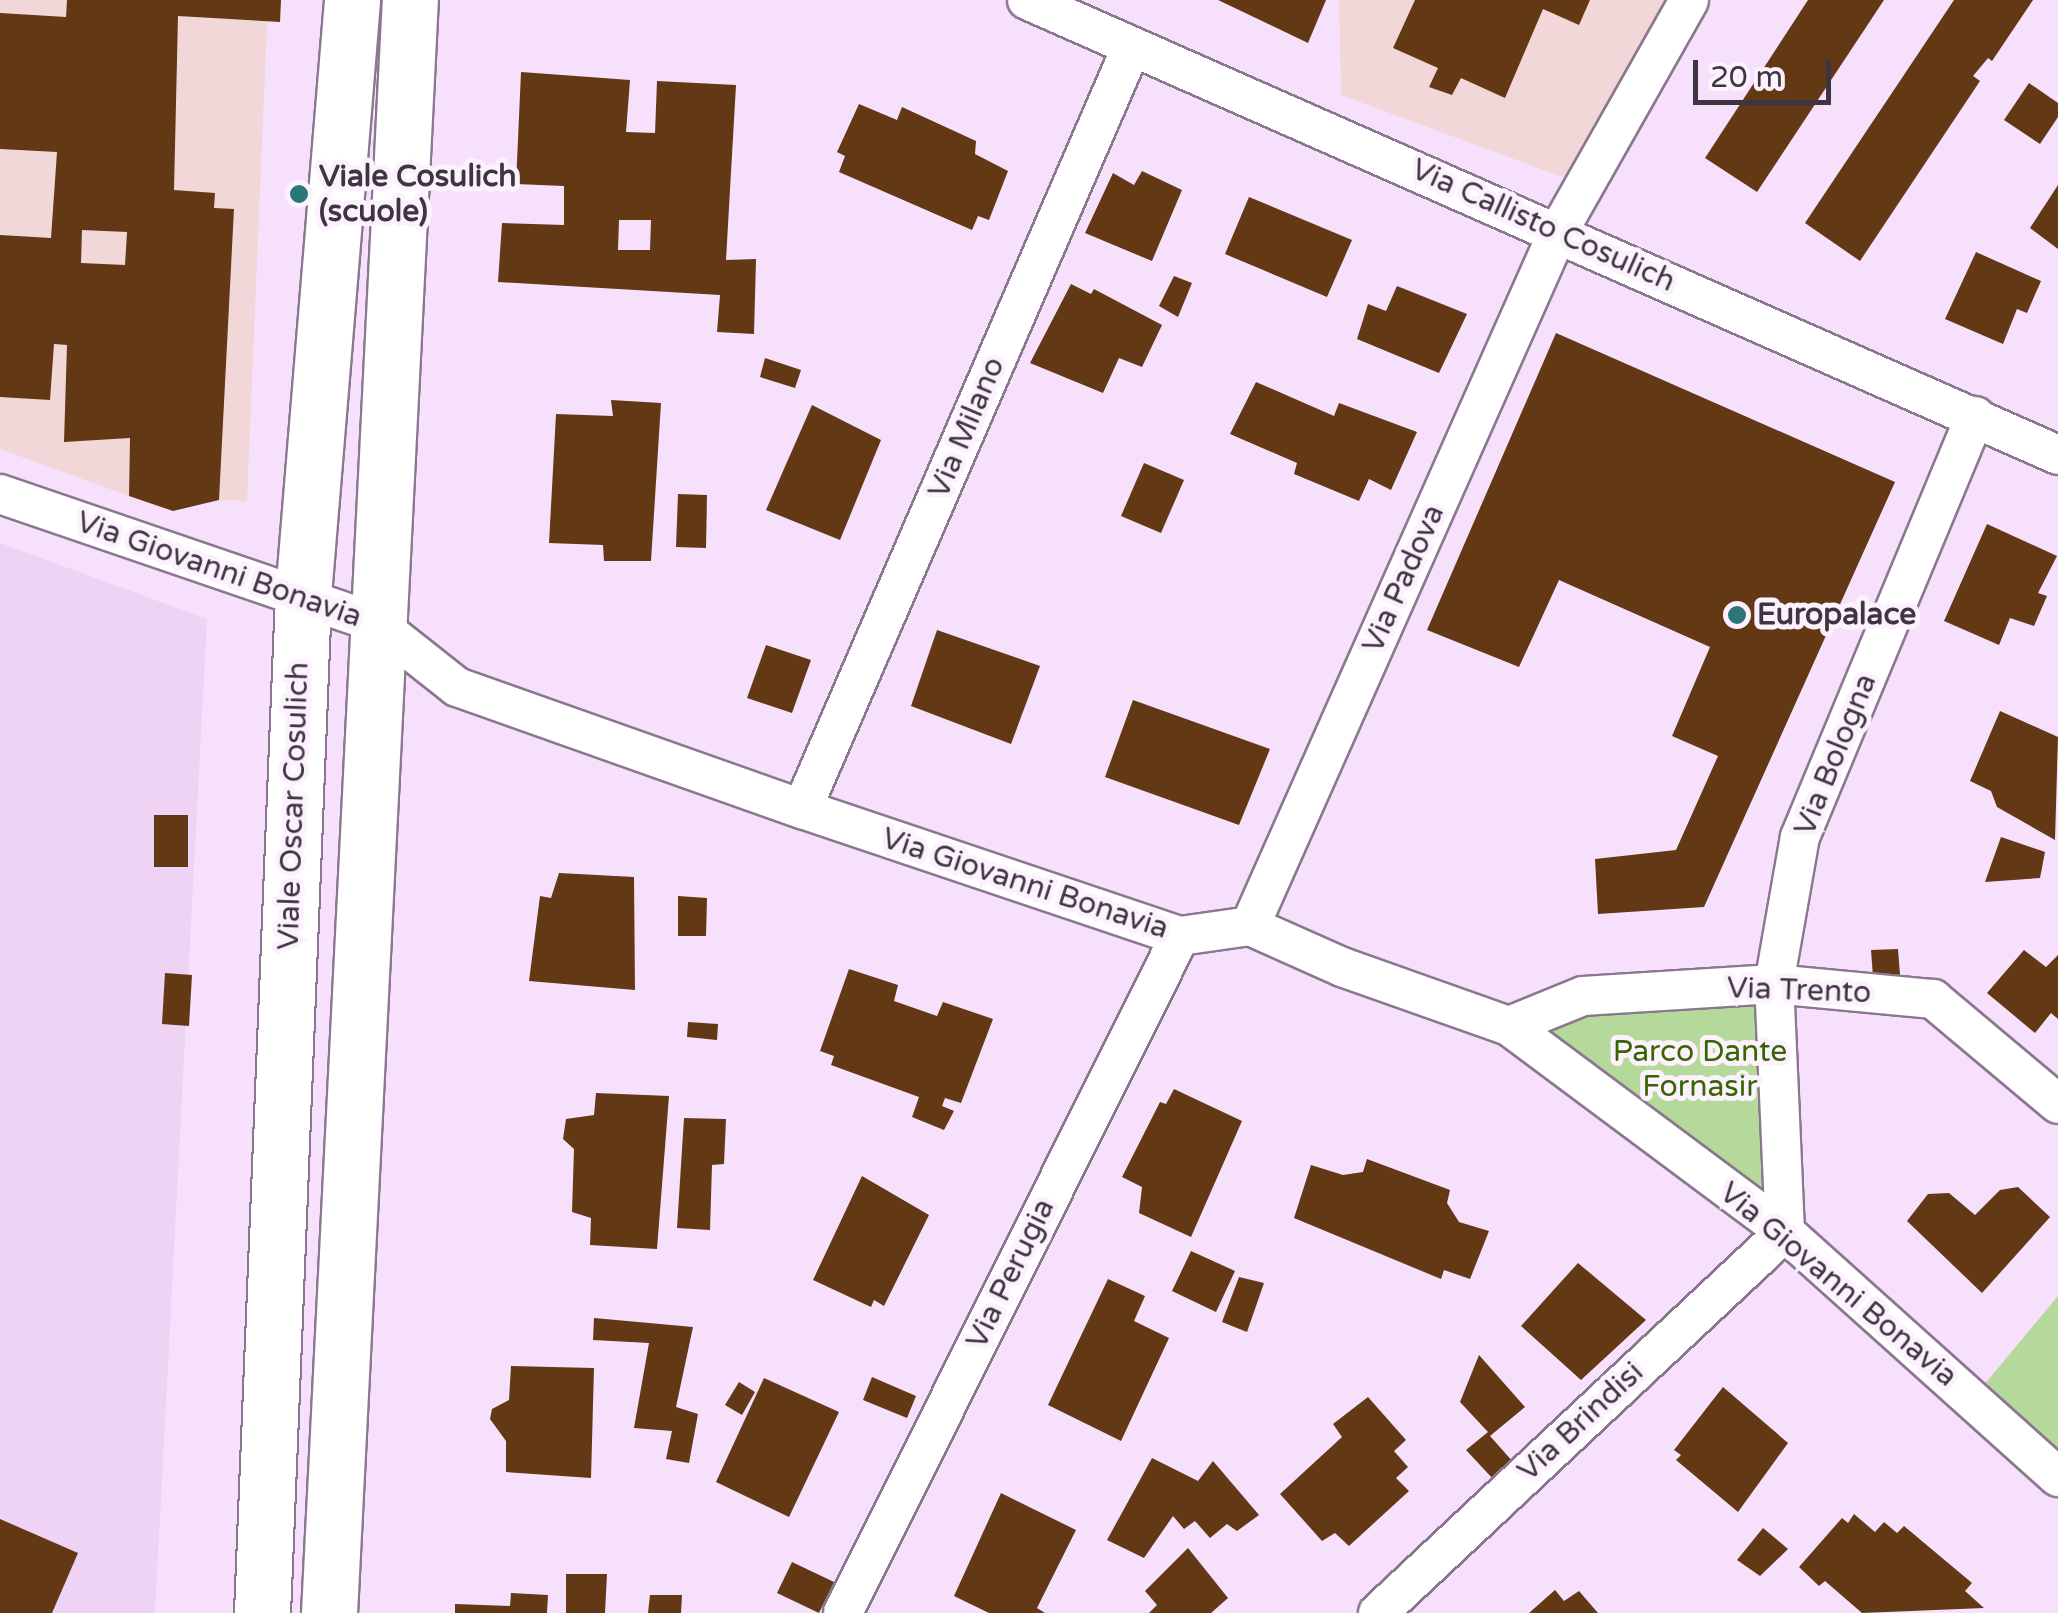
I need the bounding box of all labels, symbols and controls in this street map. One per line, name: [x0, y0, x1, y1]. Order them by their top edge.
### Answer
scale bar: [1698, 40, 1836, 102]
text: 20 m: [1710, 59, 1783, 96]
street label: Via Callisto Cosulich: [1406, 152, 1680, 300]
place label: Viale Cosulich (scuole): [319, 159, 517, 230]
marker: Viale Cosulich (scuole): [288, 183, 310, 205]
street label: Via Milano: [921, 352, 1013, 504]
street label: Via Padova: [1355, 499, 1453, 659]
street label: Via Giovanni Bonavia: [72, 504, 366, 636]
place label: Europalace: [1757, 597, 1916, 633]
marker: Europalace: [1726, 604, 1748, 626]
street label: Viale Oscar Cosulich: [271, 661, 317, 951]
street label: Via Bologna: [1787, 669, 1885, 841]
street label: Via Giovanni Bonavia: [877, 821, 1173, 947]
street label: Via Trento: [1726, 970, 1872, 1012]
park label: Parco Dante Fornasir: [1613, 1034, 1787, 1104]
street label: Via Giovanni Bonavia: [1712, 1175, 1964, 1395]
street label: Via Perugia: [959, 1193, 1063, 1355]
street label: Via Brindisi: [1511, 1355, 1651, 1489]

